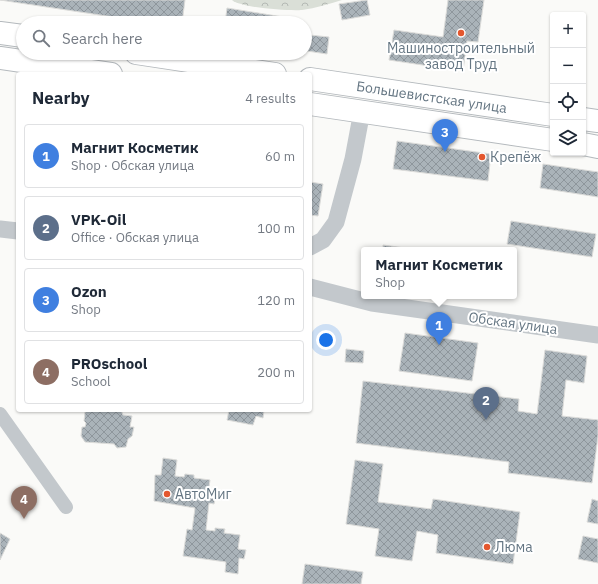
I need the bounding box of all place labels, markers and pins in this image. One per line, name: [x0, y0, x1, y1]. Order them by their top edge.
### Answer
marker: Машиностроительный завод Труд: [456, 28, 466, 38]
place label: Машиностроительный завод Труд: [387, 39, 535, 73]
pin: 3: [432, 119, 458, 152]
place label: Крепёж: [490, 148, 542, 166]
marker: Крепёж: [477, 152, 487, 162]
pin: 1: [426, 312, 452, 345]
pin: 2: [473, 387, 499, 420]
place label: АвтоМиг: [175, 485, 232, 503]
pin: 4: [11, 486, 37, 519]
marker: АвтоМиг: [162, 489, 172, 499]
place label: Люма: [495, 538, 533, 556]
marker: Люма: [482, 542, 492, 552]

